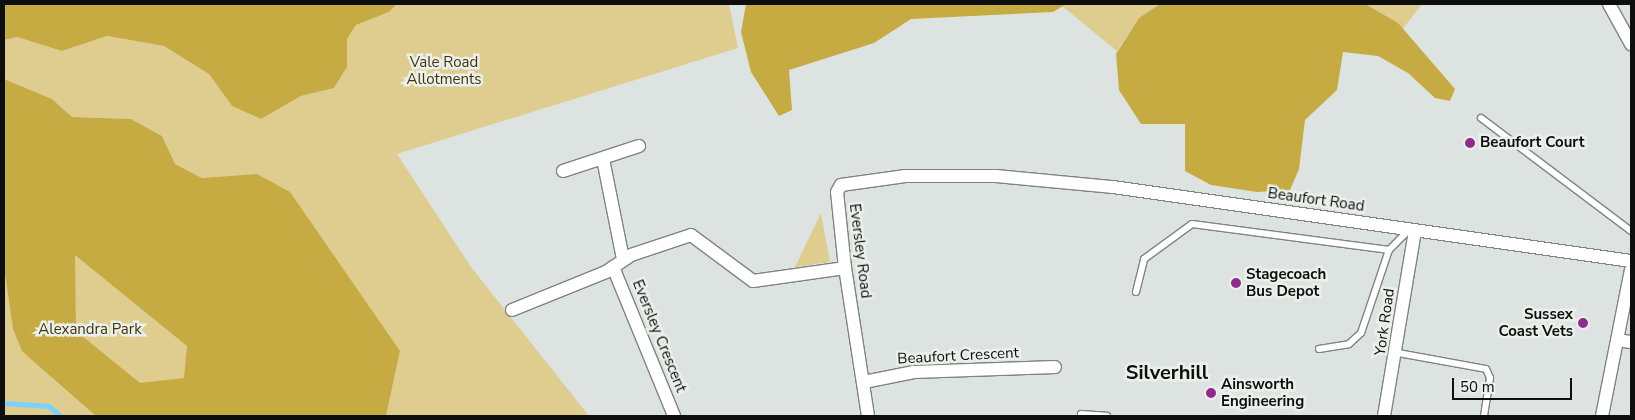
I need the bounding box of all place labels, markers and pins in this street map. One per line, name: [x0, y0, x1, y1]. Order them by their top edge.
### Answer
place label: Beaufort Court: [1480, 134, 1584, 152]
marker: Beaufort Court: [1464, 137, 1476, 149]
place label: Stagecoach Bus Depot: [1246, 265, 1326, 300]
marker: Stagecoach Bus Depot: [1230, 277, 1242, 289]
place label: Sussex Coast Vets: [1499, 305, 1573, 340]
marker: Sussex Coast Vets: [1577, 317, 1589, 329]
place label: Ainsworth Engineering: [1221, 375, 1304, 410]
marker: Ainsworth Engineering: [1205, 387, 1217, 399]

